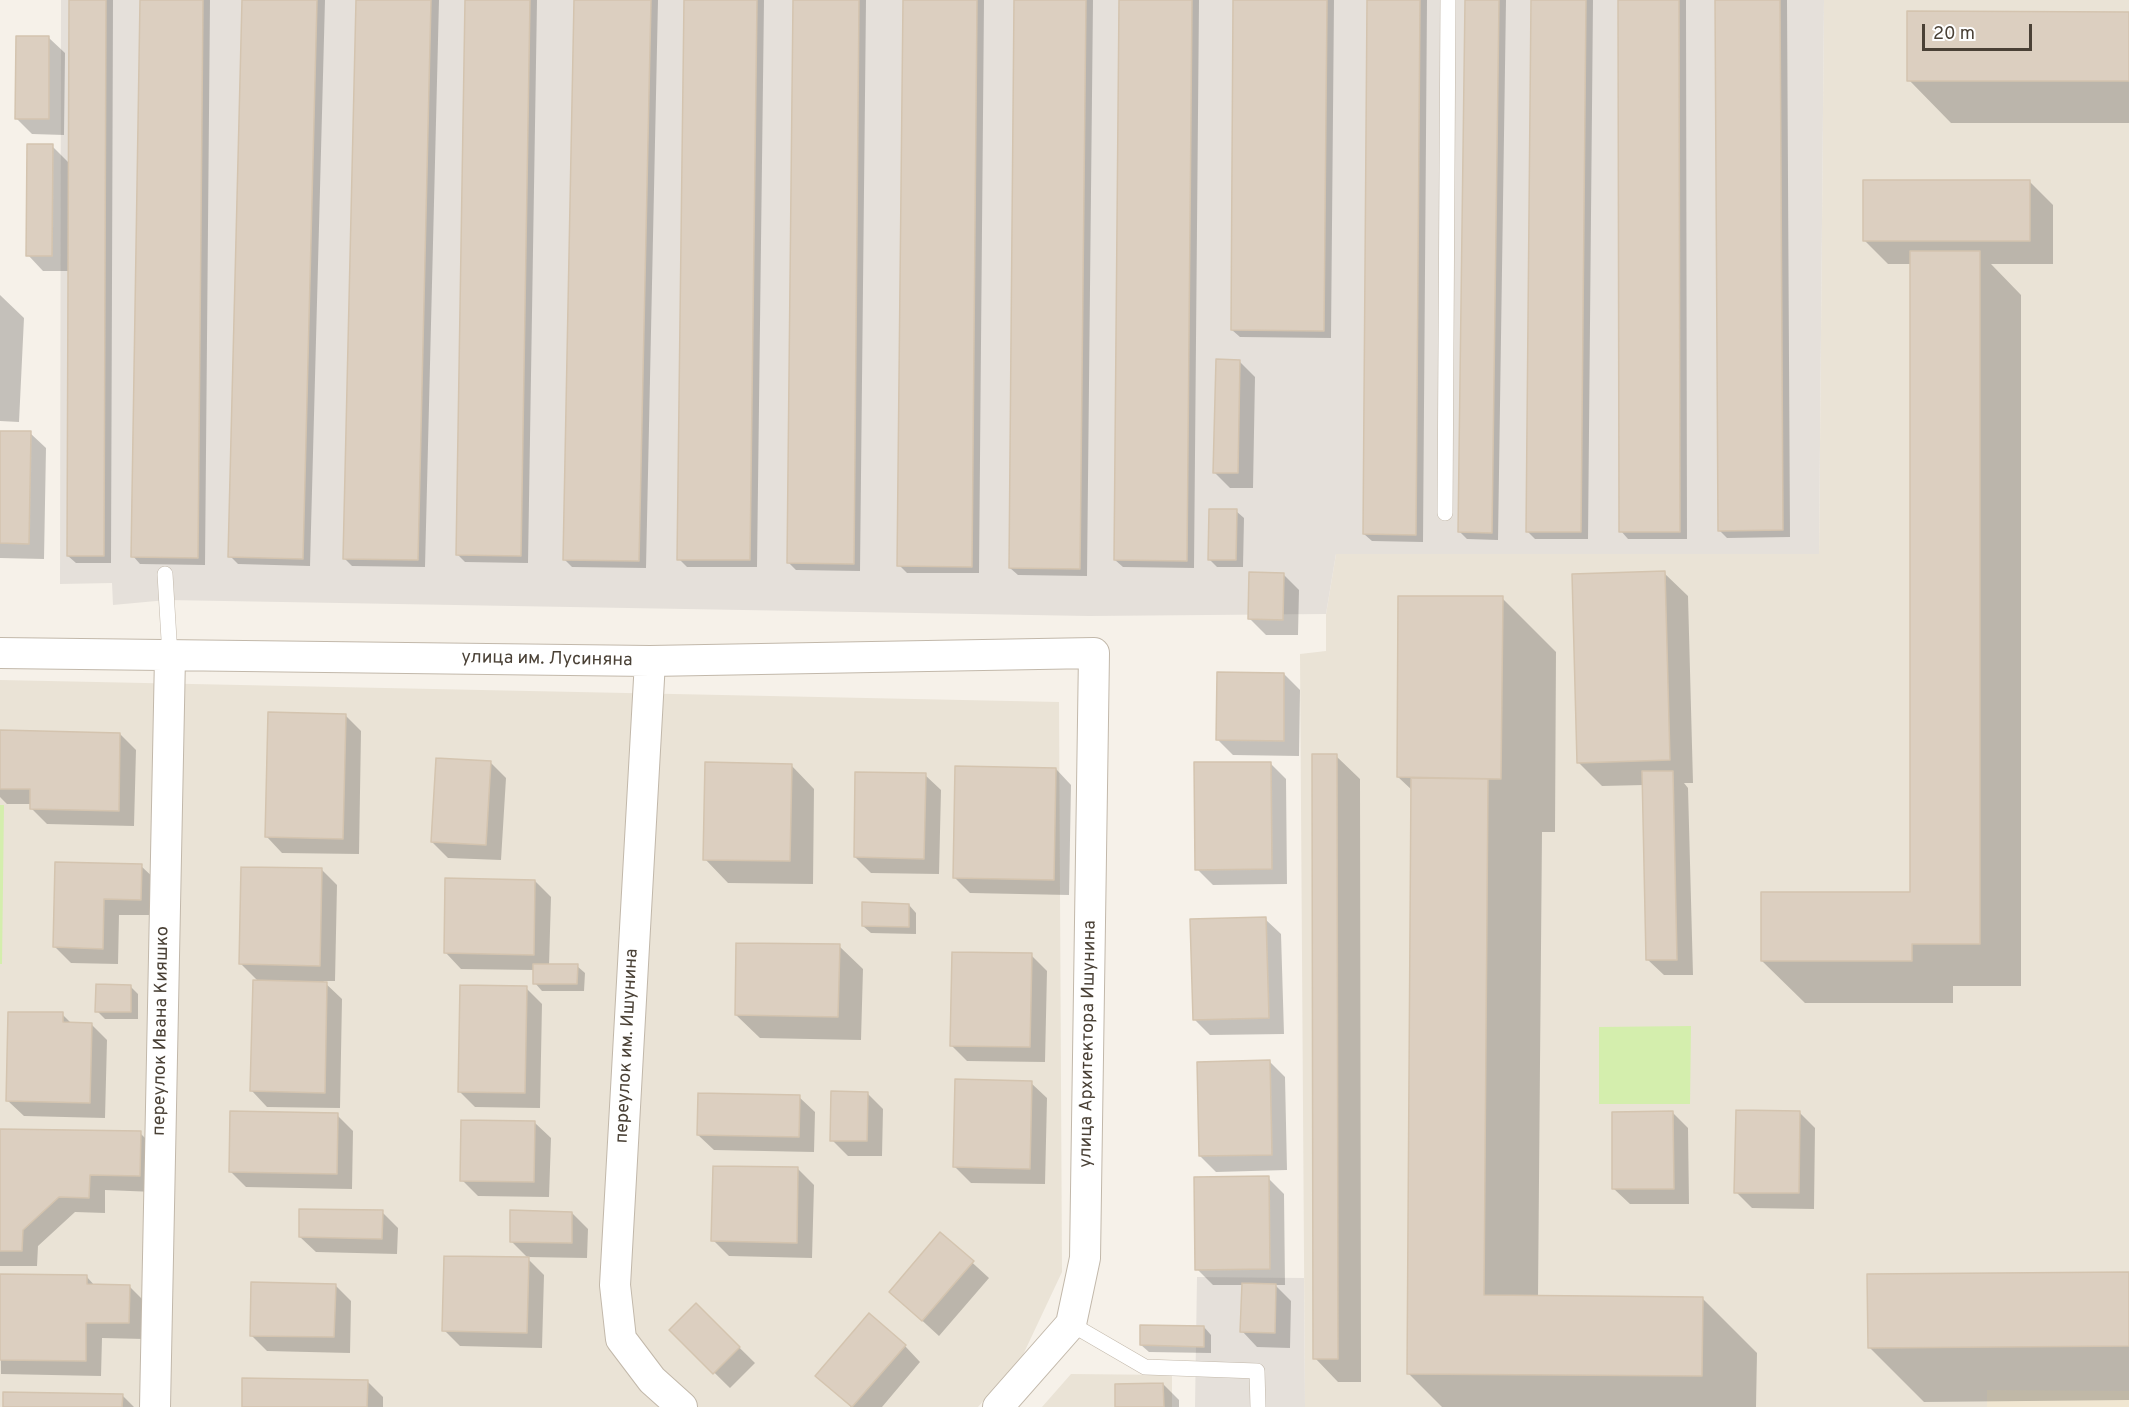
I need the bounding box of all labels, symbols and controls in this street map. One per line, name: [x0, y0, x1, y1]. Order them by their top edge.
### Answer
scale bar: [1925, 12, 2034, 50]
text: 20 m: [1933, 23, 1975, 46]
street label: улица им. Лусиняна: [461, 648, 633, 672]
street label: улица Архитектора Ишунина: [1076, 920, 1102, 1168]
street label: переулок Ивана Кияшко: [149, 926, 175, 1136]
street label: переулок им. Ишунина: [612, 948, 644, 1144]

